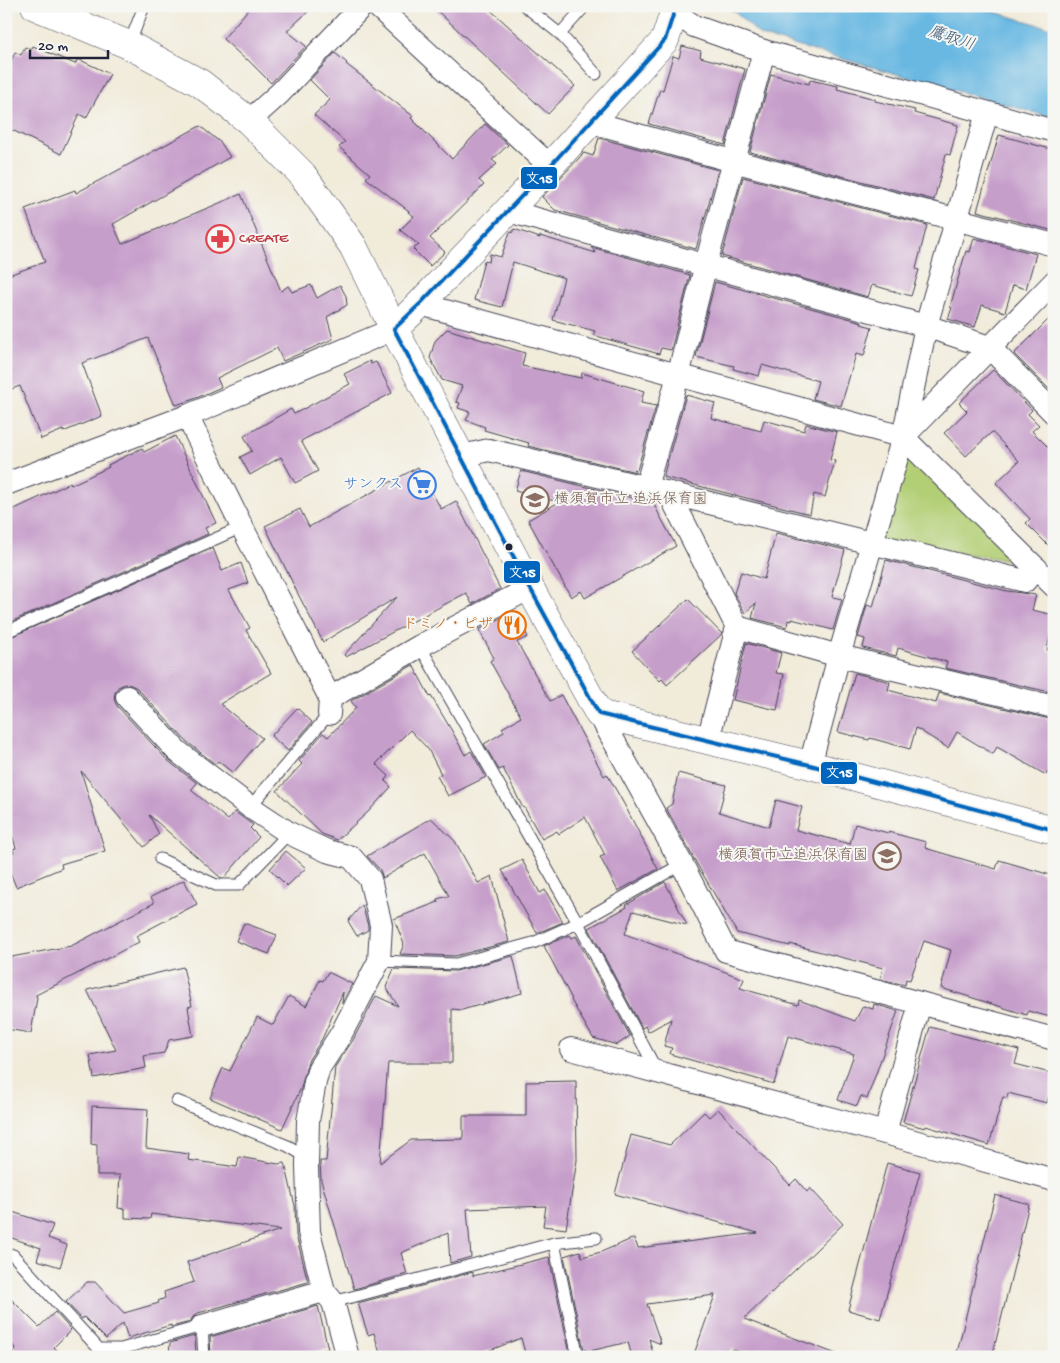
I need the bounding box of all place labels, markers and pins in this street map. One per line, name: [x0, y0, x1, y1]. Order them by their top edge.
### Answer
pharmacy icon: CREATE: [205, 224, 235, 254]
place label: CREATE: [239, 230, 289, 248]
supermarket icon: サンクス: [407, 470, 437, 500]
place label: サンクス: [343, 476, 403, 494]
school or university icon: 横須賀市立 追浜保育園: [520, 485, 550, 515]
place label: 横須賀市立 追浜保育園: [554, 490, 708, 509]
unlabelled marker: [504, 542, 514, 552]
restaurant icon: ドミノ・ピザ: [497, 610, 527, 640]
place label: ドミノ・ピザ: [403, 616, 493, 634]
school or university icon: 横須賀市立追浜保育園: [872, 841, 902, 871]
place label: 横須賀市立追浜保育園: [718, 846, 868, 865]

